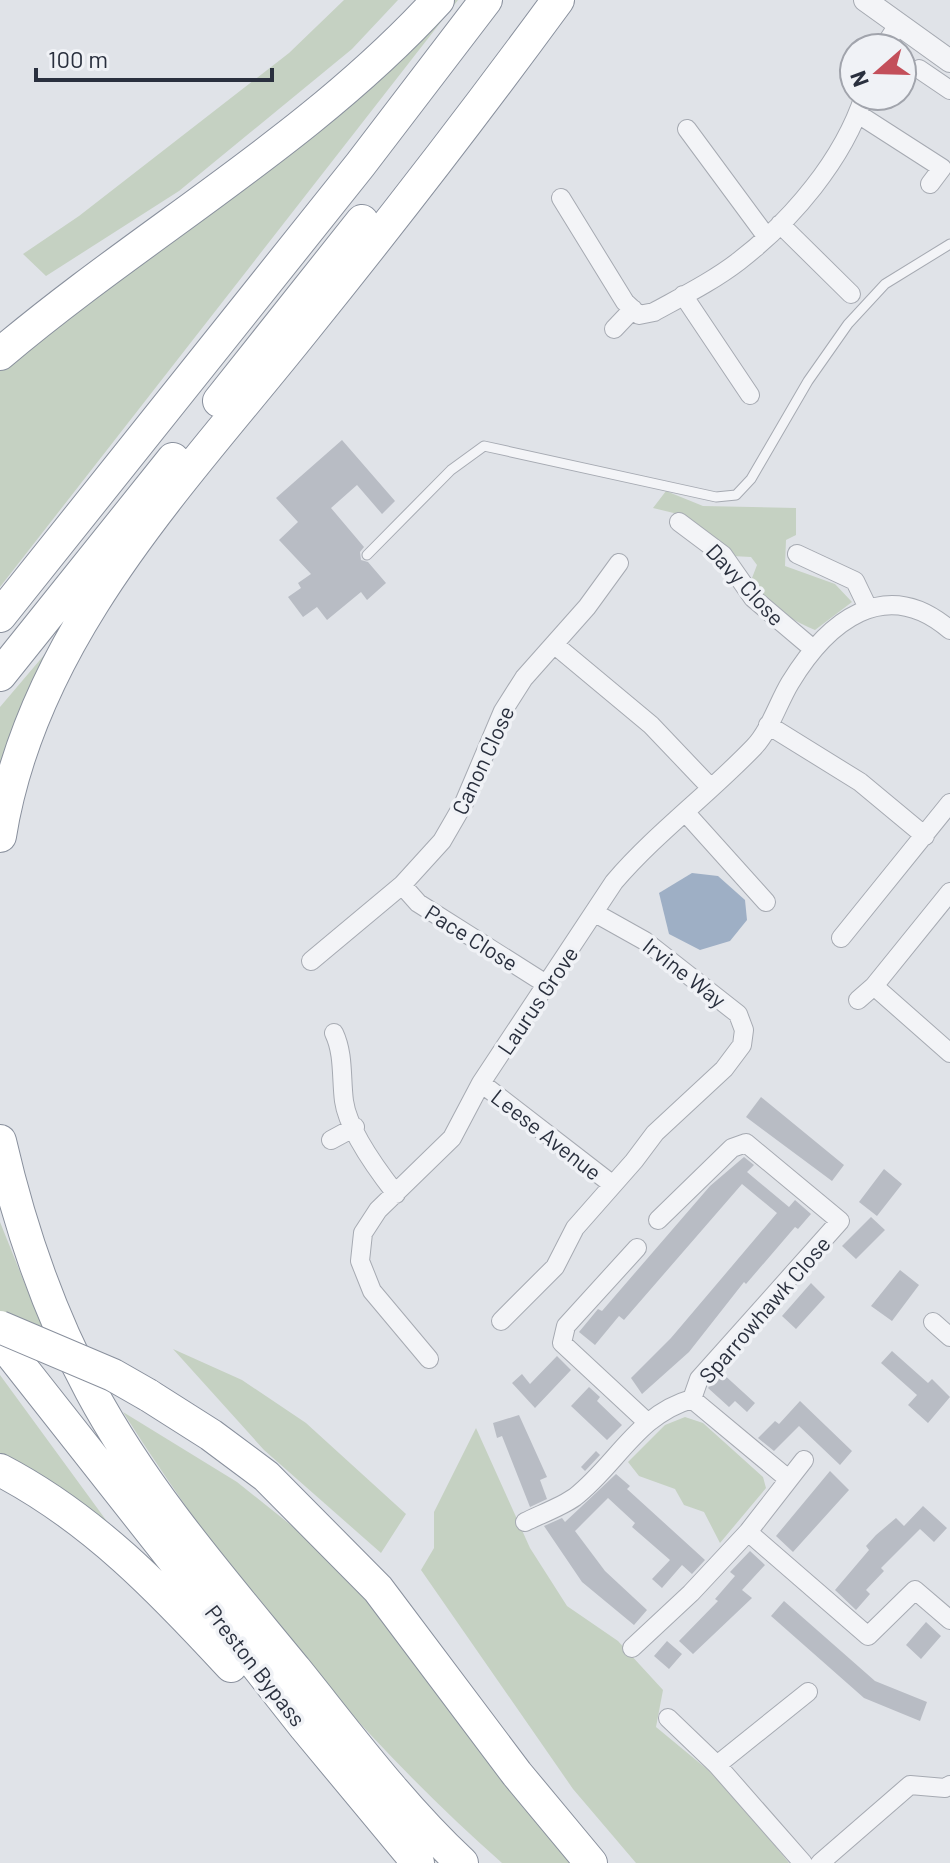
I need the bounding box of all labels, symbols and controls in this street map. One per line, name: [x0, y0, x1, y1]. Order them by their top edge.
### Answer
scale bar: [36, 32, 272, 82]
north arrow: [838, 32, 918, 112]
text: 100 m: [48, 44, 108, 73]
text: N: [844, 68, 873, 91]
street label: Davy Close: [702, 538, 790, 630]
street label: Canon Close: [445, 701, 519, 819]
street label: Pace Close: [421, 898, 523, 976]
street label: Irvine Way: [638, 932, 732, 1012]
street label: Laurus Grove: [491, 941, 583, 1059]
street label: Leese Avenue: [487, 1083, 607, 1185]
street label: Sparrowhawk Close: [693, 1230, 835, 1388]
street label: Preston Bypass: [201, 1599, 311, 1731]

